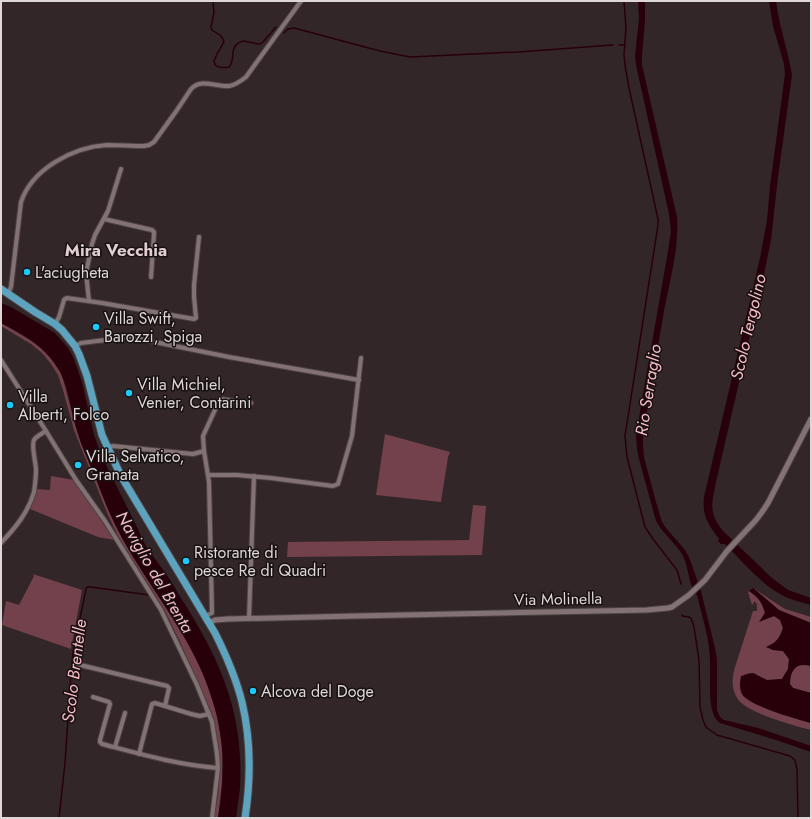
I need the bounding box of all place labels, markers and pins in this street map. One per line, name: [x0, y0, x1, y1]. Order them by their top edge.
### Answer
place label: L'aciugheta: [35, 261, 109, 284]
marker: L'aciugheta: [22, 267, 32, 277]
place label: Villa Swift, Barozzi, Spiga: [104, 307, 202, 348]
marker: Villa Swift, Barozzi, Spiga: [91, 322, 101, 332]
place label: Villa Michiel, Venier, Contarini: [137, 373, 251, 414]
place label: Villa Alberti, Folco: [18, 385, 109, 426]
marker: Villa Michiel, Venier, Contarini: [124, 388, 134, 398]
marker: Villa Alberti, Folco: [5, 400, 15, 410]
place label: Villa Selvatico, Granata: [86, 445, 185, 486]
marker: Villa Selvatico, Granata: [73, 460, 83, 470]
place label: Ristorante di pesce Re di Quadri: [194, 541, 326, 582]
marker: Ristorante di pesce Re di Quadri: [181, 556, 191, 566]
place label: Alcova del Doge: [261, 680, 374, 703]
marker: Alcova del Doge: [248, 686, 258, 696]

